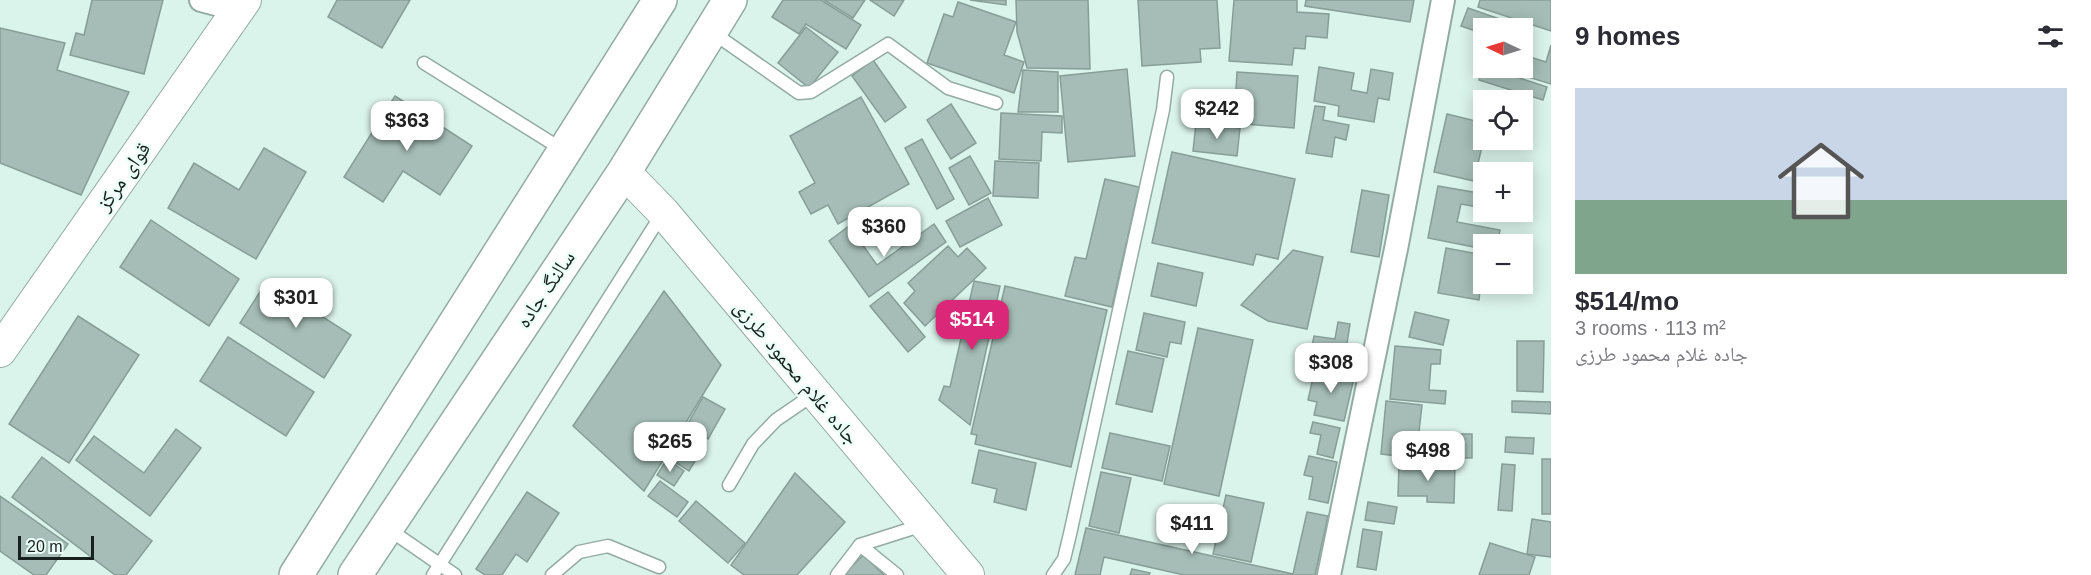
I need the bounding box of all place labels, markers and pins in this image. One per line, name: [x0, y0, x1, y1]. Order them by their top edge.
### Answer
pin: $242: [1181, 89, 1253, 140]
pin: $363: [371, 101, 443, 152]
pin: $360: [848, 207, 920, 258]
pin: $301: [260, 278, 332, 329]
pin: $514: [936, 300, 1008, 351]
pin: $308: [1295, 343, 1367, 394]
pin: $265: [634, 422, 706, 473]
pin: $498: [1392, 431, 1464, 482]
pin: $411: [1156, 504, 1228, 555]

